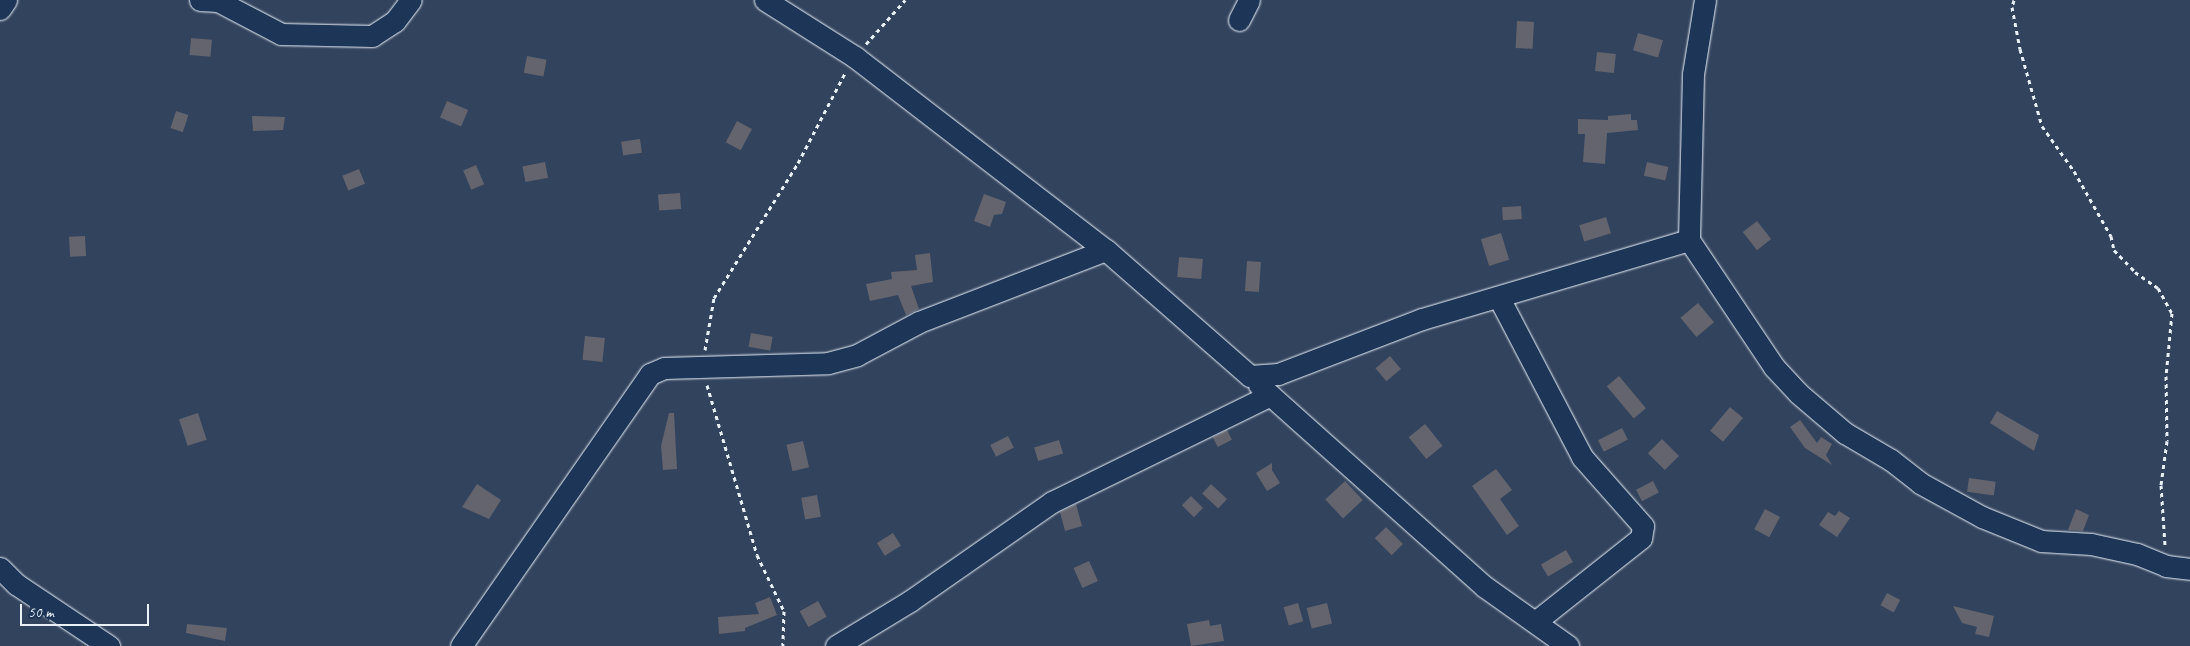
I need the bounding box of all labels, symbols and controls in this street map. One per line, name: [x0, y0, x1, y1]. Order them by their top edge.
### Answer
scale bar: [22, 594, 151, 626]
text: 50 m: [28, 603, 54, 622]

